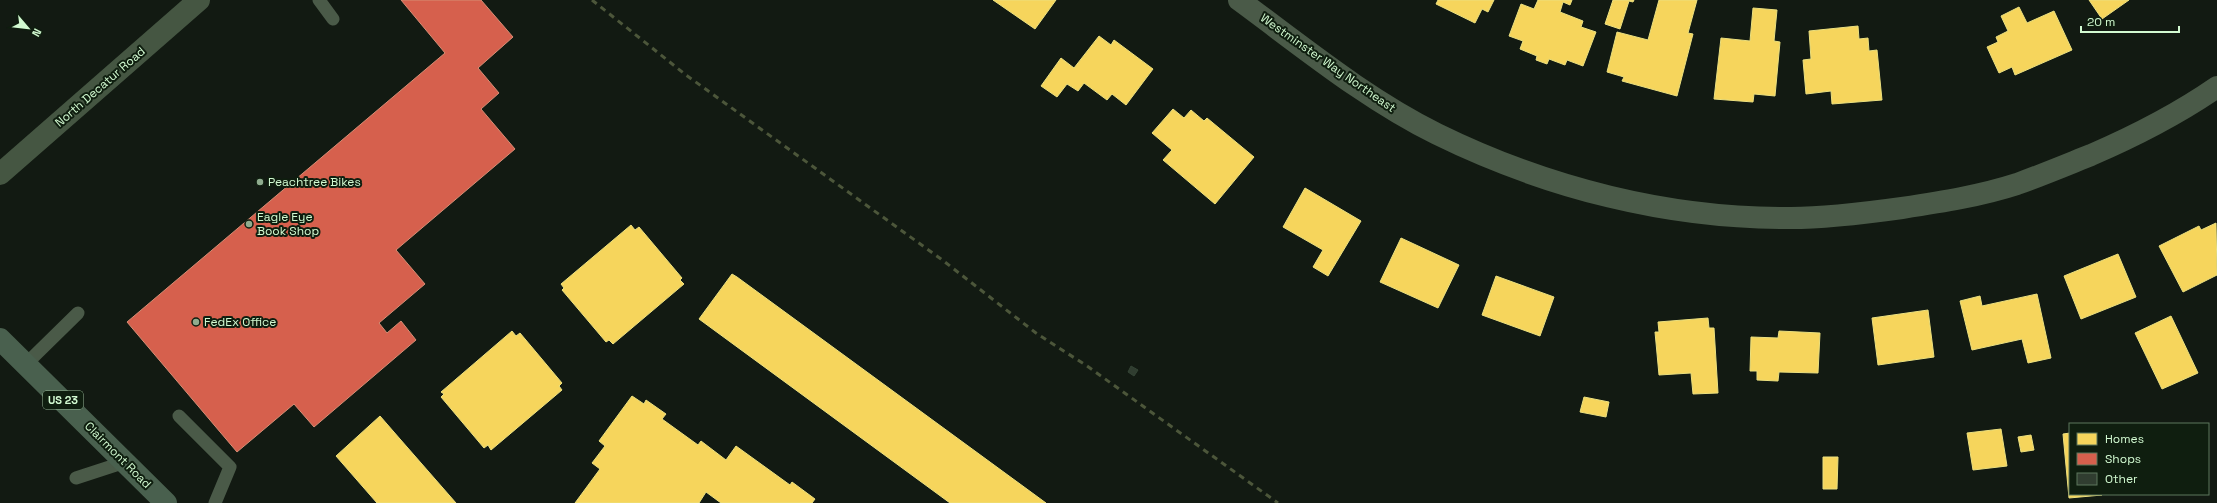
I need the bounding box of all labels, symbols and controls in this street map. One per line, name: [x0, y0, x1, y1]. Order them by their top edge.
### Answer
north arrow: [8, 8, 48, 48]
scale bar: [2081, 8, 2179, 34]
street label: Westminster Way Northeast: [1257, 10, 1399, 116]
text: 20 m: [2087, 14, 2115, 30]
text: N: [29, 26, 45, 39]
street label: North Decatur Road: [52, 43, 148, 131]
place label: Peachtree Bikes: [268, 174, 361, 190]
marker: Peachtree Bikes: [255, 177, 265, 187]
place label: Eagle Eye Book Shop: [257, 209, 319, 239]
marker: Eagle Eye Book Shop: [244, 219, 254, 229]
place label: FedEx Office: [204, 314, 276, 330]
marker: FedEx Office: [191, 317, 201, 327]
road number: US 23: [43, 391, 83, 409]
street label: Clairmont Road: [81, 418, 155, 492]
legend: [2069, 423, 2209, 495]
text: Homes: [2105, 431, 2144, 447]
text: Shops: [2105, 451, 2141, 467]
text: Other: [2105, 471, 2138, 487]

